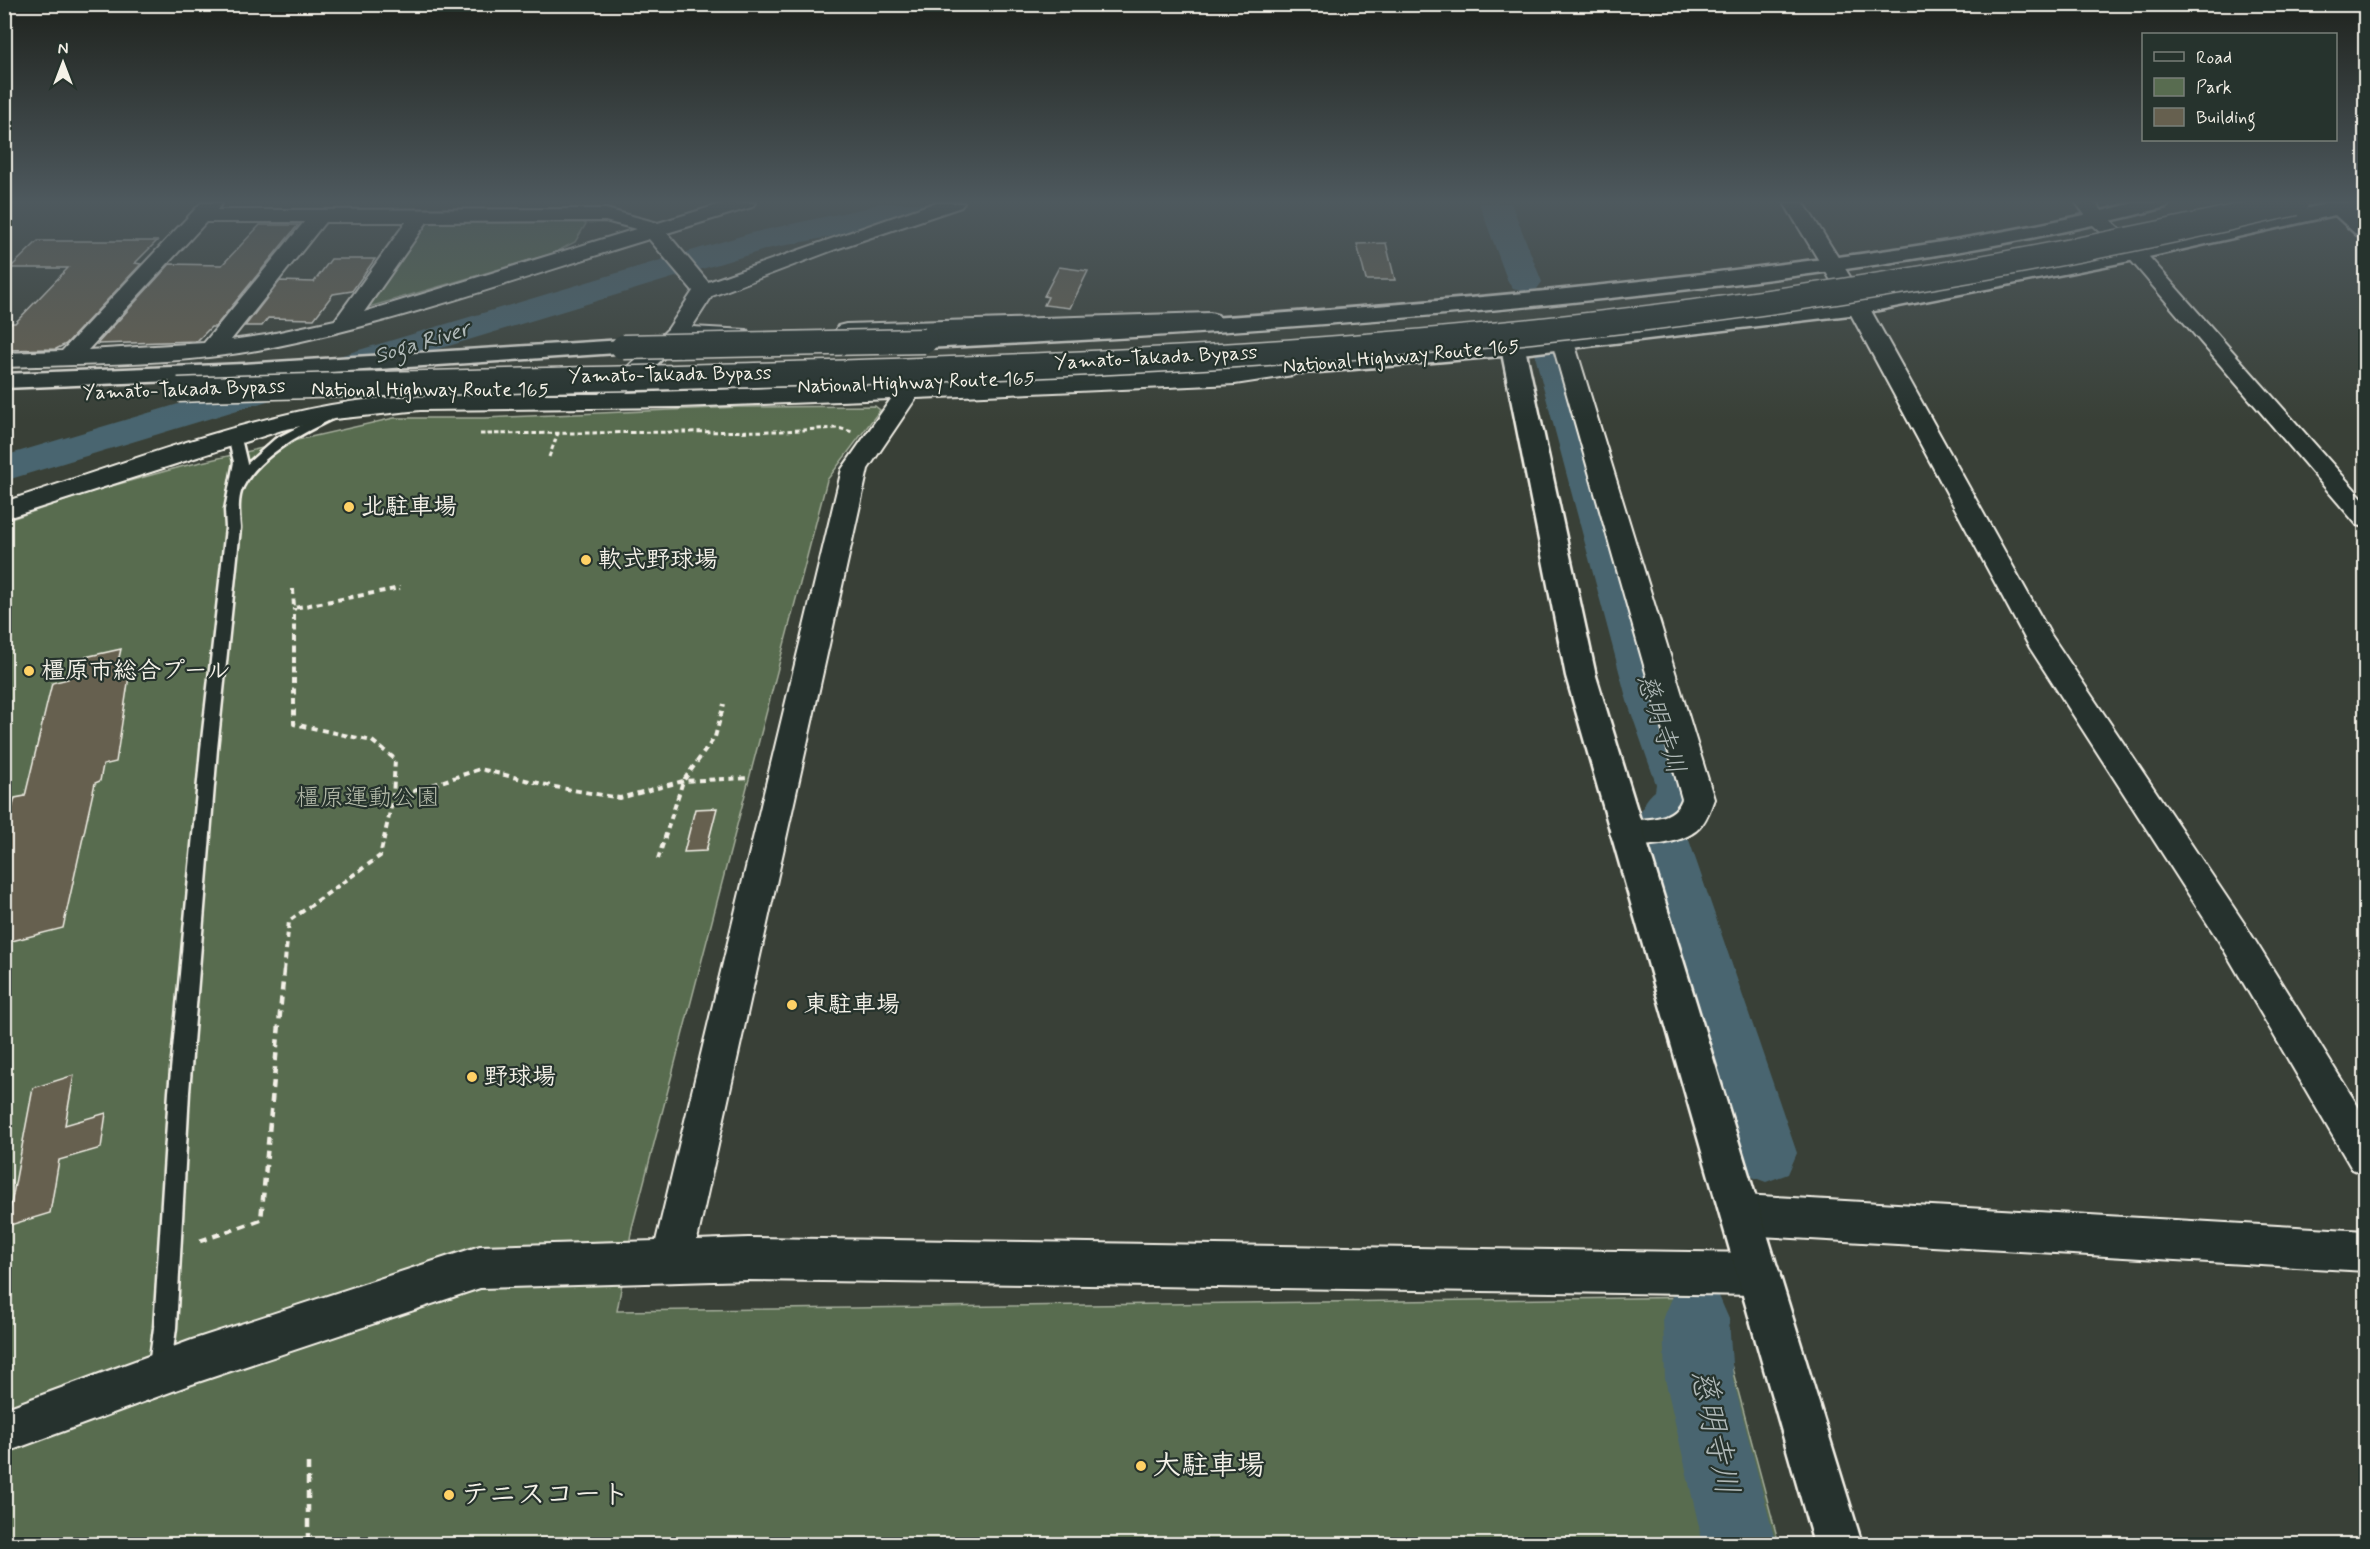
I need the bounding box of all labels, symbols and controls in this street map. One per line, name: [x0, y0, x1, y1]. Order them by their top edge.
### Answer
north arrow: [33, 33, 93, 93]
legend: [2142, 33, 2337, 141]
text: N: [58, 39, 68, 60]
text: Road: [2196, 46, 2232, 70]
text: Park: [2196, 76, 2232, 100]
text: Building: [2196, 106, 2256, 132]
water label: Soga River: [371, 314, 477, 374]
street label: National Highway Route 165: [1282, 333, 1520, 381]
street label: Yamato-Takada Bypass: [1054, 339, 1258, 377]
street label: Yamato-Takada Bypass: [568, 360, 772, 390]
street label: National Highway Route 165: [797, 365, 1035, 401]
street label: Yamato-Takada Bypass: [82, 373, 286, 407]
street label: National Highway Route 165: [311, 377, 549, 404]
place label: 北駐車場: [361, 492, 457, 523]
marker: 北駐車場: [342, 500, 356, 514]
place label: 軟式野球場: [598, 545, 718, 576]
marker: 軟式野球場: [579, 553, 593, 567]
place label: 橿原市総合プール: [41, 656, 231, 687]
marker: 橿原市総合プール: [22, 664, 36, 678]
water label: 慈明寺川: [1628, 669, 1692, 779]
park label: 橿原運動公園: [296, 783, 440, 814]
place label: 東駐車場: [804, 990, 900, 1021]
marker: 東駐車場: [785, 998, 799, 1012]
place label: 野球場: [484, 1062, 556, 1093]
marker: 野球場: [465, 1070, 479, 1084]
water label: 慈明寺川: [1680, 1365, 1748, 1499]
place label: 大駐車場: [1153, 1448, 1265, 1485]
marker: 大駐車場: [1134, 1459, 1148, 1473]
place label: テニスコート: [461, 1477, 630, 1514]
marker: テニスコート: [442, 1488, 456, 1502]

